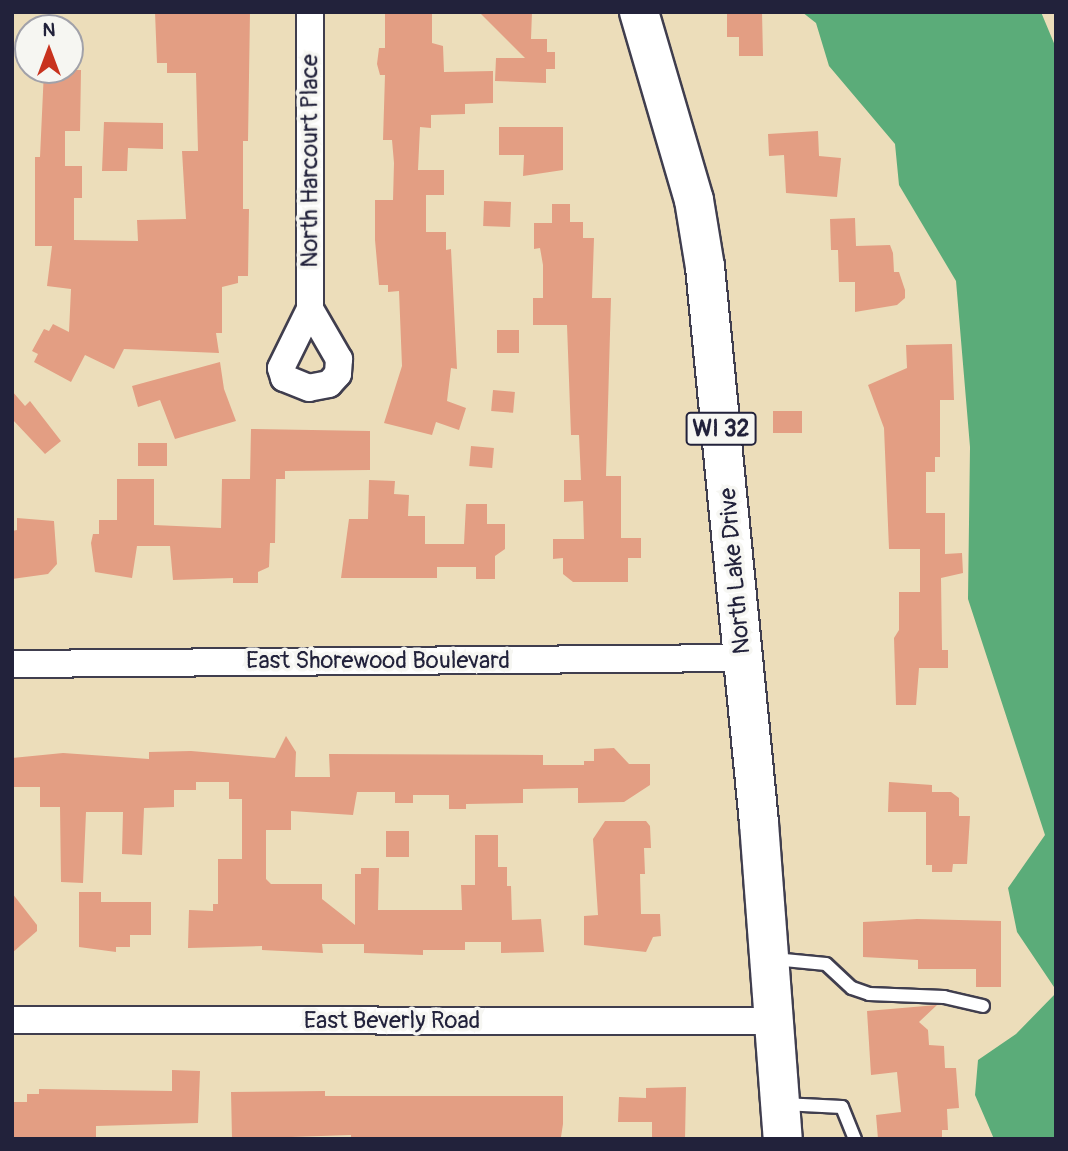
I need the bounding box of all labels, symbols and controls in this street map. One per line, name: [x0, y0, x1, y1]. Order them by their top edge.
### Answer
north arrow: [14, 14, 84, 84]
text: N: [43, 18, 55, 42]
street label: North Harcourt Place: [296, 54, 324, 268]
road number: WI 32: [684, 410, 758, 448]
street label: North Lake Drive: [713, 487, 757, 655]
street label: East Shorewood Boulevard: [246, 647, 510, 675]
street label: East Beverly Road: [304, 1007, 480, 1035]

